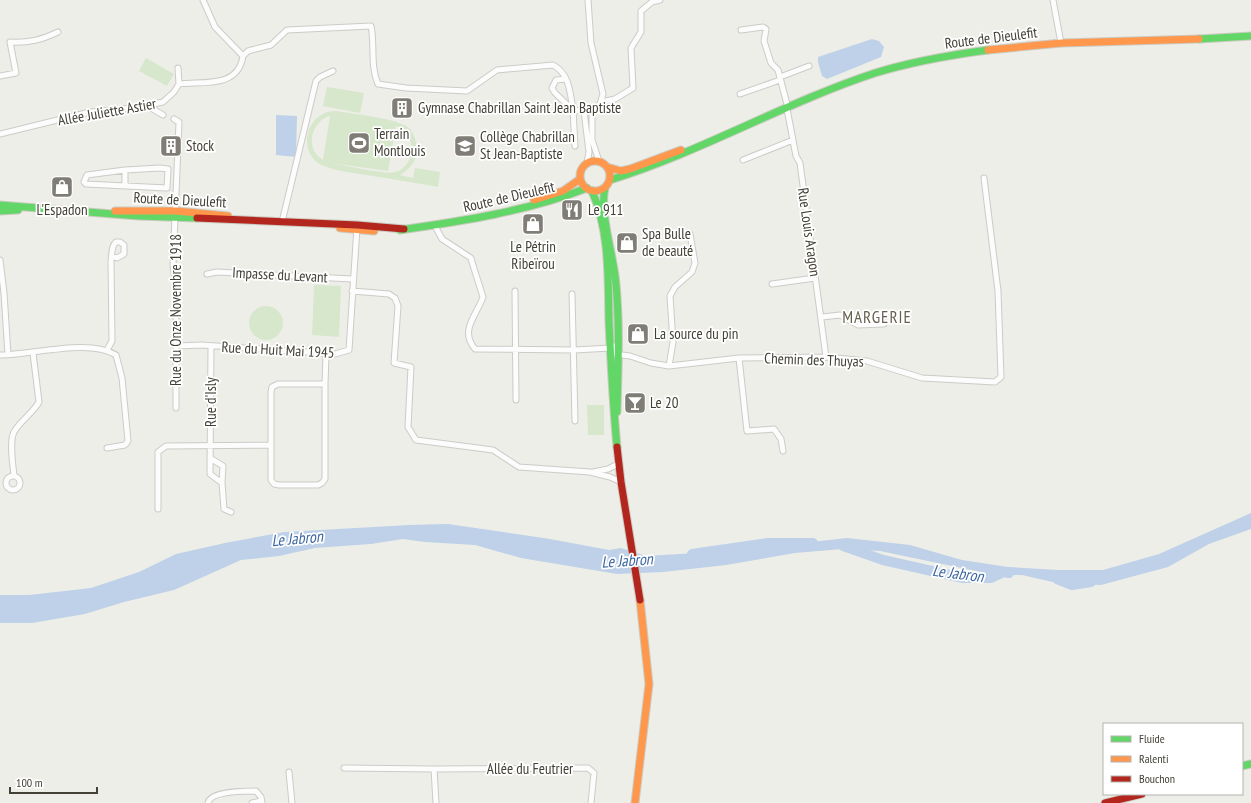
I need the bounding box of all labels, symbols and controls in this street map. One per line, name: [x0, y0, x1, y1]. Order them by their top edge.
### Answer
street label: Route de Dieulefit: [944, 22, 1038, 53]
street label: Allée Juliette Astier: [56, 93, 158, 130]
building icon: Gymnase Chabrillan Saint Jean Baptiste: [389, 95, 415, 121]
place label: Gymnase Chabrillan Saint Jean Baptiste: [418, 98, 621, 117]
place label: Terrain Montlouis: [374, 124, 426, 160]
place label: Collège Chabrillan St Jean-Baptiste: [480, 127, 575, 163]
sports icon: Terrain Montlouis: [346, 130, 372, 156]
building icon: Stock: [158, 133, 184, 159]
school or university icon: Collège Chabrillan St Jean-Baptiste: [452, 133, 478, 159]
place label: Stock: [186, 136, 214, 155]
shop icon: L'Espadon: [49, 174, 75, 200]
street label: Route de Dieulefit: [461, 177, 556, 216]
street label: Rue Louis Aragon: [794, 186, 825, 278]
street label: Route de Dieulefit: [133, 188, 227, 211]
restaurant icon: Le 911: [559, 197, 585, 223]
place label: L'Espadon: [36, 200, 88, 219]
place label: Le 911: [588, 200, 623, 219]
shop icon: Le Pétrin Ribeïrou: [520, 211, 546, 237]
place label: Spa Bulle de beauté: [642, 224, 693, 260]
shop icon: Spa Bulle de beauté: [614, 230, 640, 256]
street label: Rue du Onze Novembre 1918: [166, 234, 185, 386]
place label: Le Pétrin Ribeïrou: [510, 237, 556, 273]
street label: Impasse du Levant: [232, 263, 328, 286]
district label: MARGERIE: [842, 306, 912, 328]
shop icon: La source du pin: [625, 321, 651, 347]
place label: La source du pin: [654, 324, 738, 343]
street label: Rue du Huit Mai 1945: [221, 337, 335, 362]
street label: Chemin des Thuyas: [764, 348, 864, 371]
street label: Rue d'Isly: [201, 377, 220, 427]
bar icon: Le 20: [622, 390, 648, 416]
place label: Le 20: [650, 393, 679, 412]
water label: Le Jabron: [270, 526, 324, 550]
water label: Le Jabron: [601, 548, 654, 572]
water label: Le Jabron: [931, 560, 986, 586]
legend: [1103, 723, 1243, 795]
text: Fluide: [1139, 731, 1165, 746]
text: Ralenti: [1139, 751, 1168, 766]
street label: Allée du Feutrier: [487, 759, 574, 778]
scale bar: [10, 769, 97, 795]
text: Bouchon: [1139, 771, 1175, 786]
text: 100 m: [16, 775, 43, 790]

